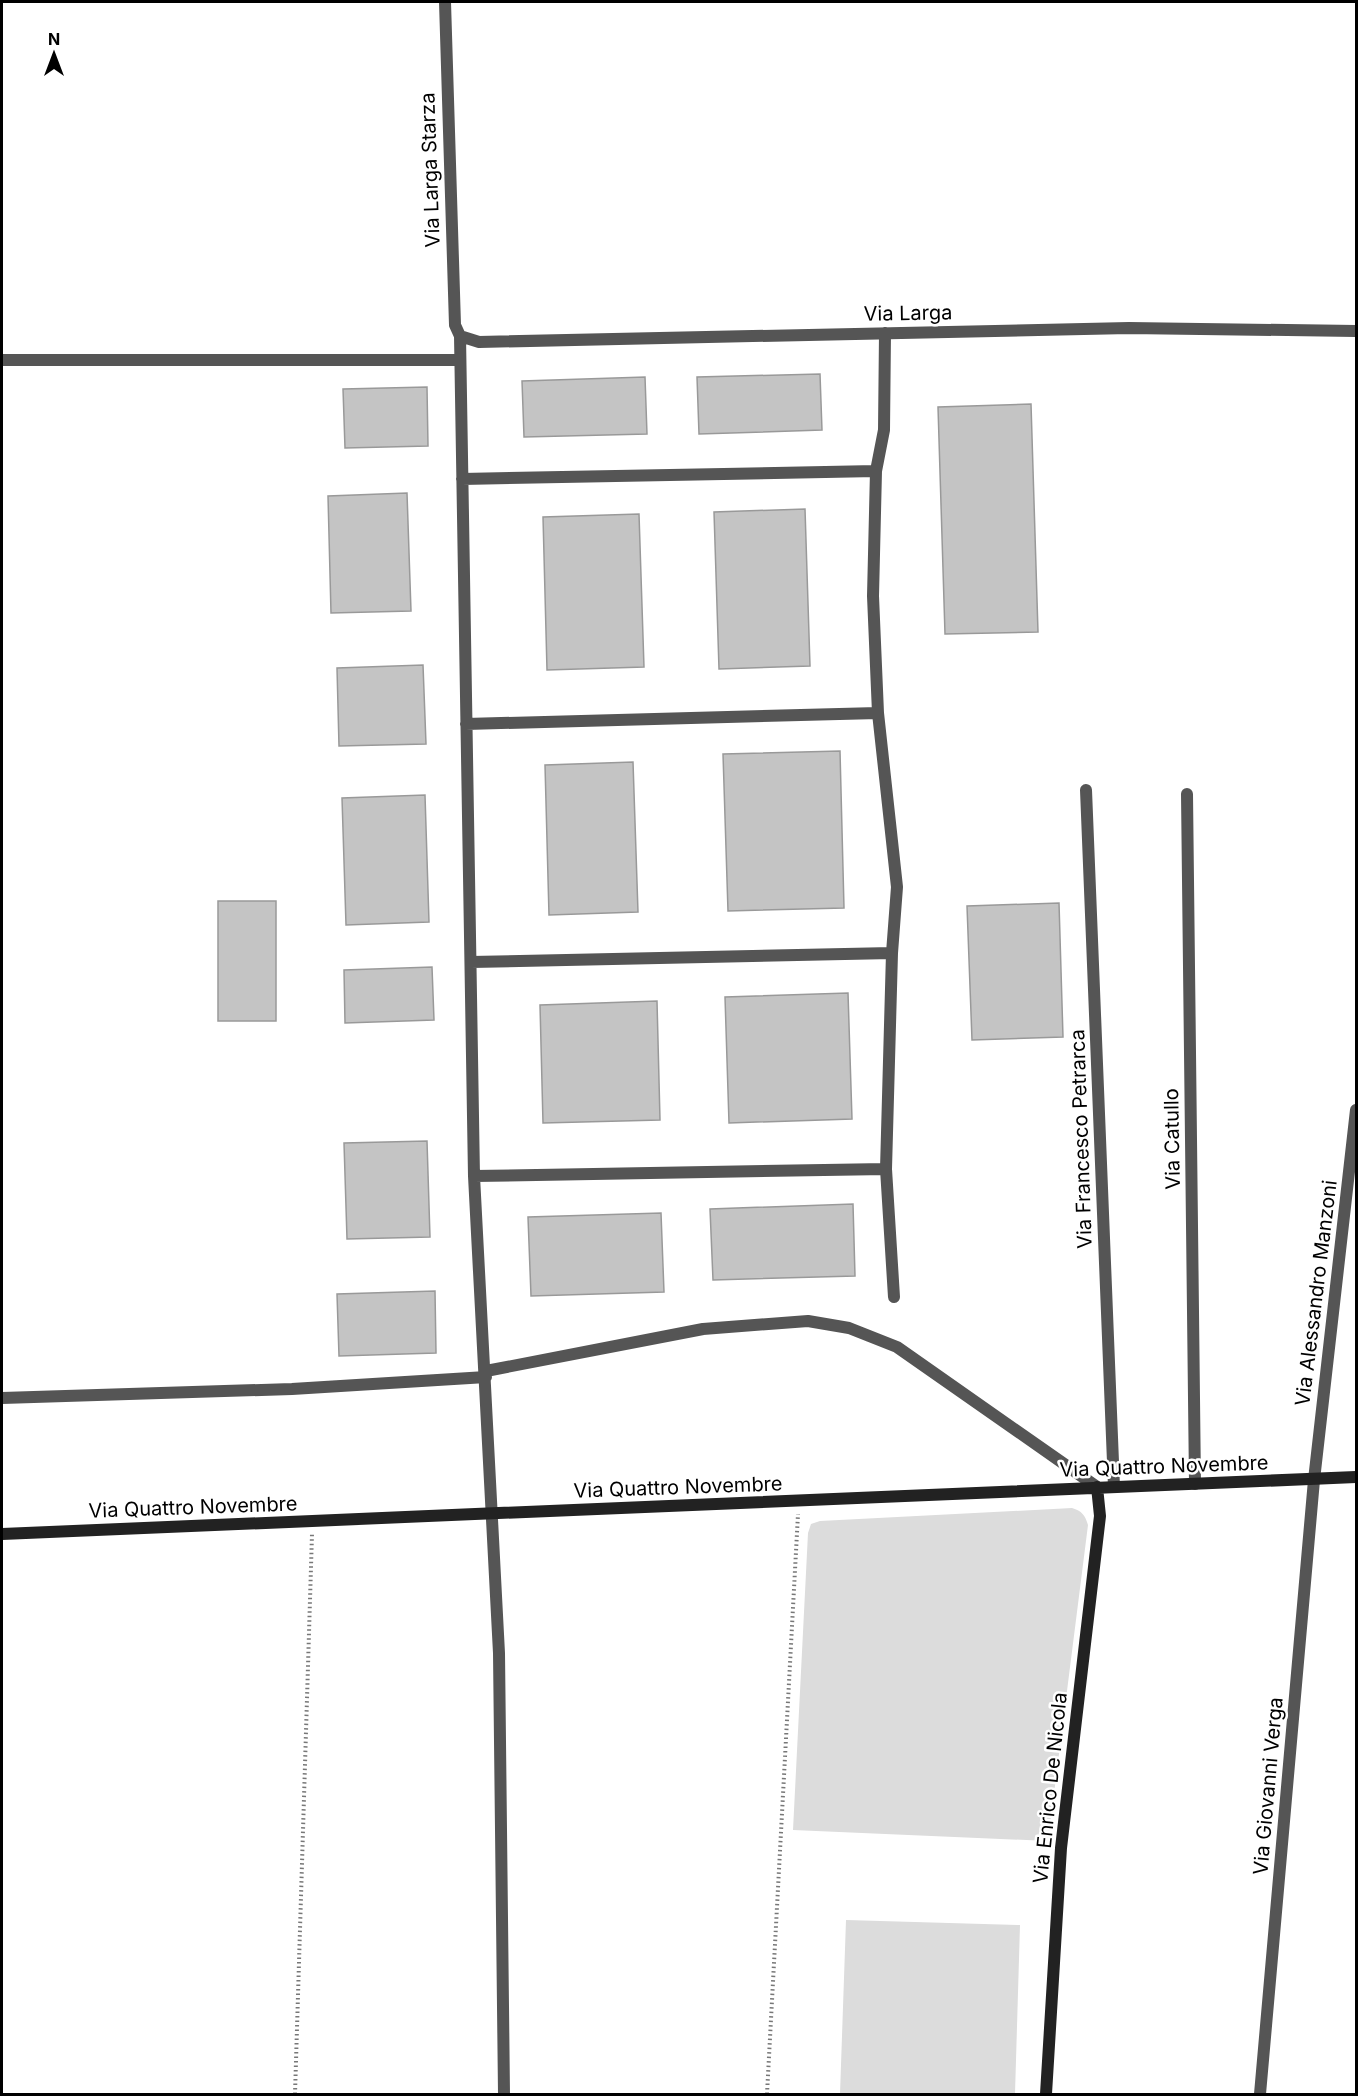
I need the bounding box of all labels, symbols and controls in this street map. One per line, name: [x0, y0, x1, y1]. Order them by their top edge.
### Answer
north arrow: [24, 24, 84, 84]
text: N: [48, 29, 60, 49]
street label: Via Larga Starza: [415, 92, 445, 248]
street label: Via Larga: [863, 300, 953, 326]
street label: Via Francesco Petrarca: [1065, 1029, 1097, 1249]
street label: Via Catullo: [1159, 1088, 1185, 1190]
street label: Via Alessandro Manzoni: [1290, 1179, 1342, 1407]
street label: Via Quattro Novembre: [1059, 1450, 1269, 1482]
street label: Via Quattro Novembre: [573, 1471, 783, 1503]
street label: Via Quattro Novembre: [88, 1491, 298, 1523]
street label: Via Enrico De Nicola: [1028, 1691, 1072, 1885]
street label: Via Giovanni Verga: [1248, 1696, 1288, 1876]

